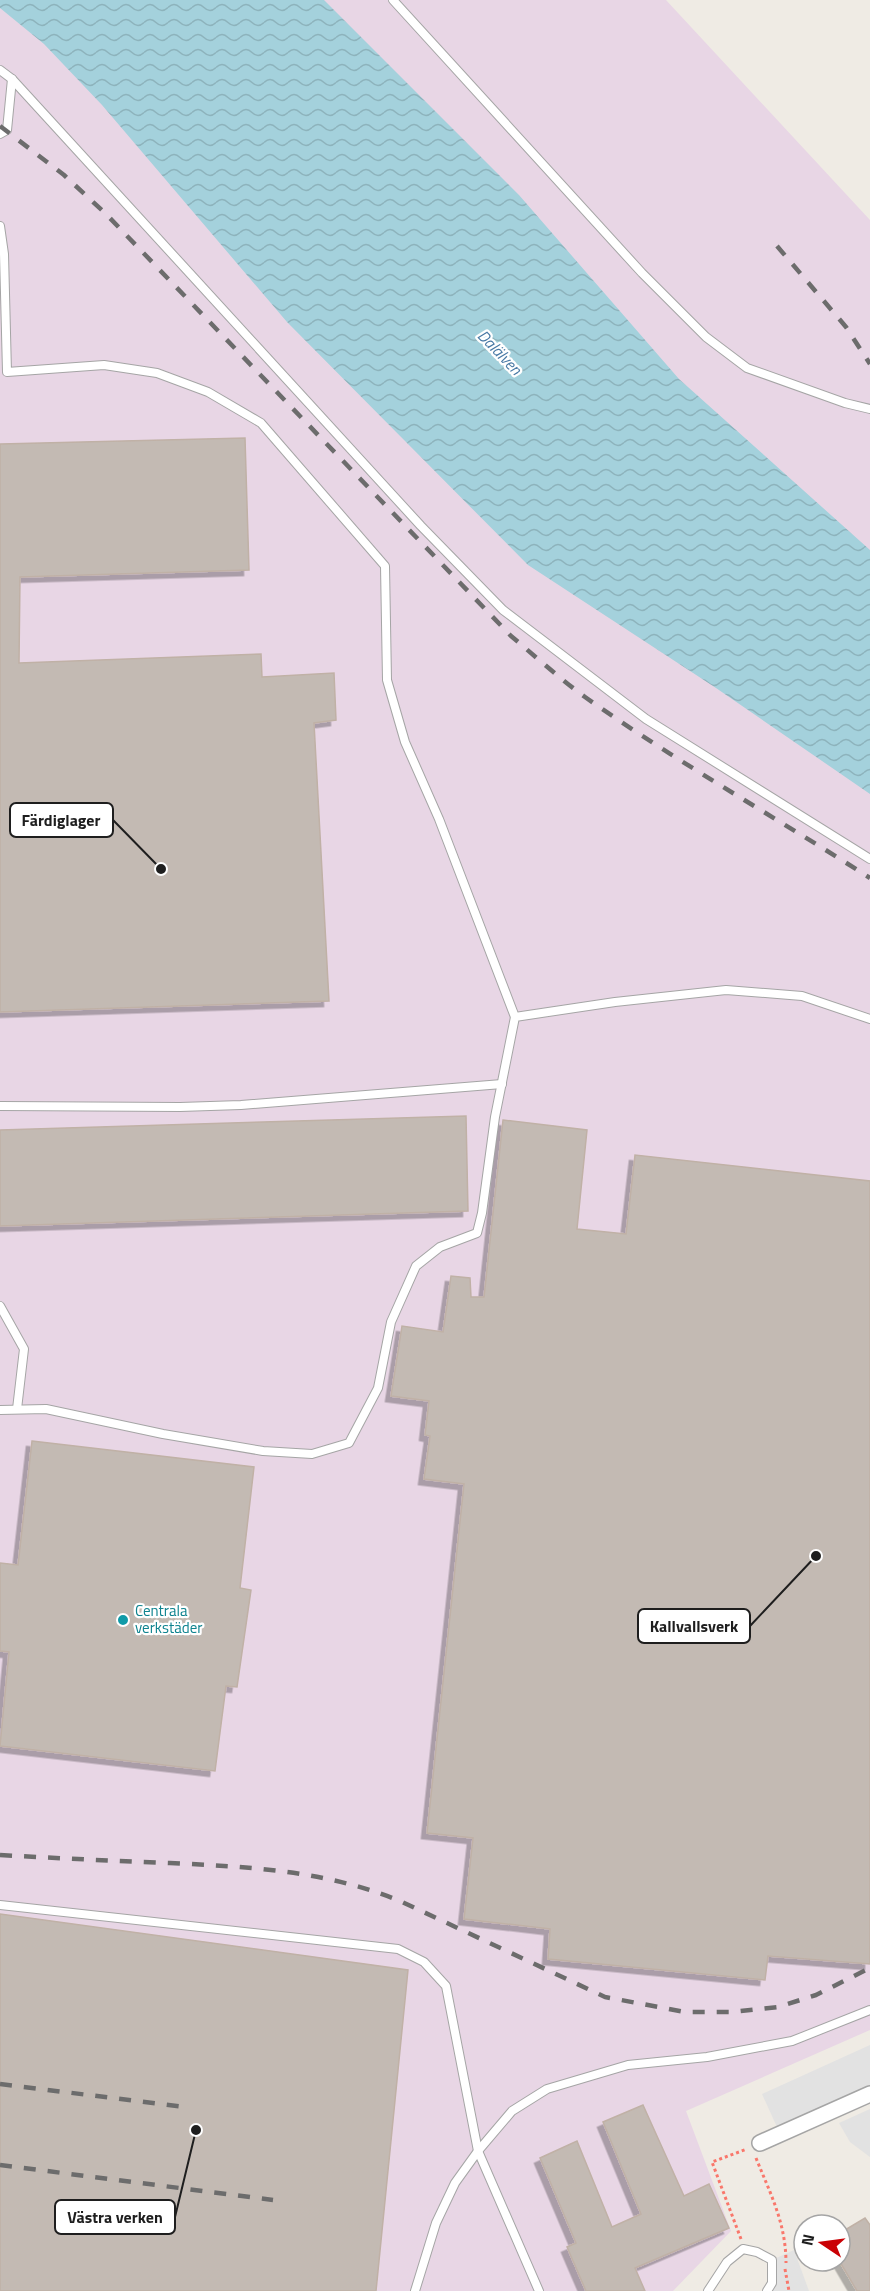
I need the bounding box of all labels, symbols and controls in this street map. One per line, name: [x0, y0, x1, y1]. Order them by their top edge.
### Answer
water label: Dalälven: [472, 324, 528, 381]
callout: Färdiglager: [10, 803, 113, 837]
text: Färdiglager: [22, 808, 101, 832]
place label: Centrala verkstäder: [135, 1599, 203, 1639]
callout: Kallvallsverk: [638, 1609, 750, 1643]
marker: Centrala verkstäder: [116, 1613, 130, 1627]
text: Kallvallsverk: [650, 1614, 739, 1638]
callout: Västra verken: [55, 2200, 175, 2234]
text: Västra verken: [67, 2205, 163, 2229]
north arrow: [792, 2213, 852, 2273]
text: N: [794, 2232, 820, 2248]

